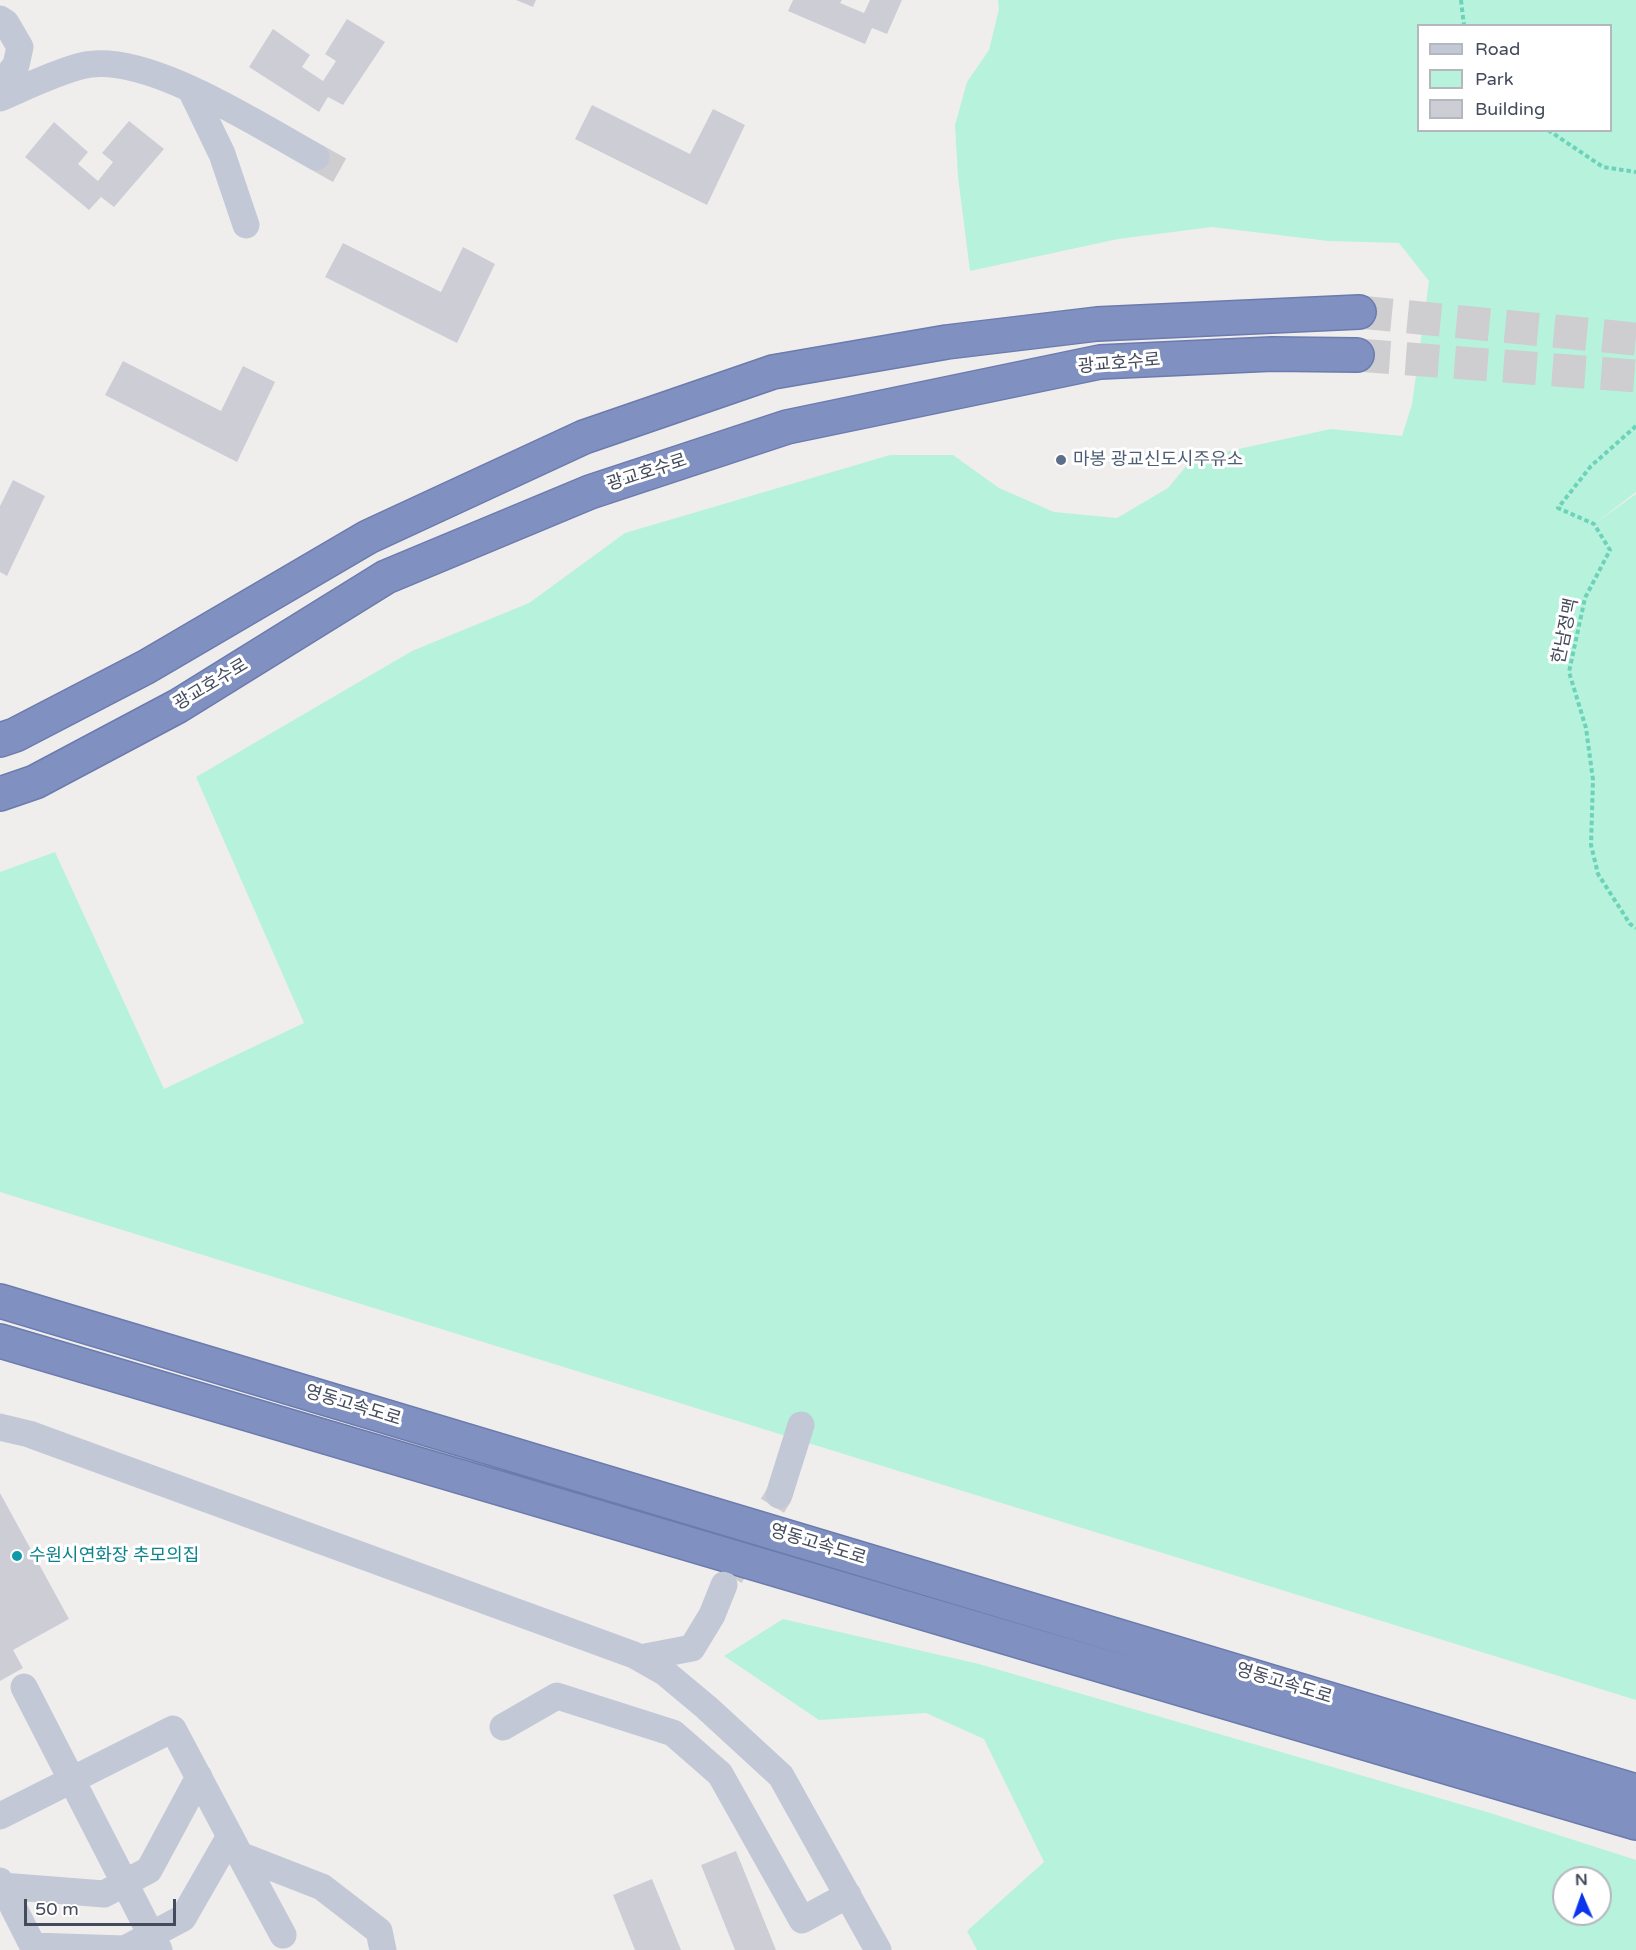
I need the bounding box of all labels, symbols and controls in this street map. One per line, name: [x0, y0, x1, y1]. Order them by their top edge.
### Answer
legend: [1417, 24, 1612, 132]
text: Road: [1475, 38, 1520, 60]
text: Park: [1475, 68, 1513, 90]
text: Building: [1475, 98, 1545, 120]
street label: 광교호수로: [1077, 350, 1161, 378]
place label: 마봉 광교신도시주유소: [1073, 449, 1243, 471]
street label: 광교호수로: [604, 450, 690, 496]
marker: 마봉 광교신도시주유소: [1054, 453, 1068, 467]
street label: 한남정맥: [1549, 596, 1583, 666]
street label: 광교호수로: [170, 654, 252, 716]
street label: 영동고속도로: [302, 1381, 404, 1431]
street label: 영동고속도로: [767, 1520, 869, 1570]
place label: 수원시연화장 추모의집: [29, 1545, 199, 1567]
marker: 수원시연화장 추모의집: [10, 1549, 24, 1563]
street label: 영동고속도로: [1233, 1659, 1335, 1709]
north arrow: [1552, 1866, 1612, 1926]
text: N: [1575, 1870, 1588, 1890]
scale bar: [27, 1887, 178, 1925]
text: 50 m: [35, 1898, 79, 1920]

